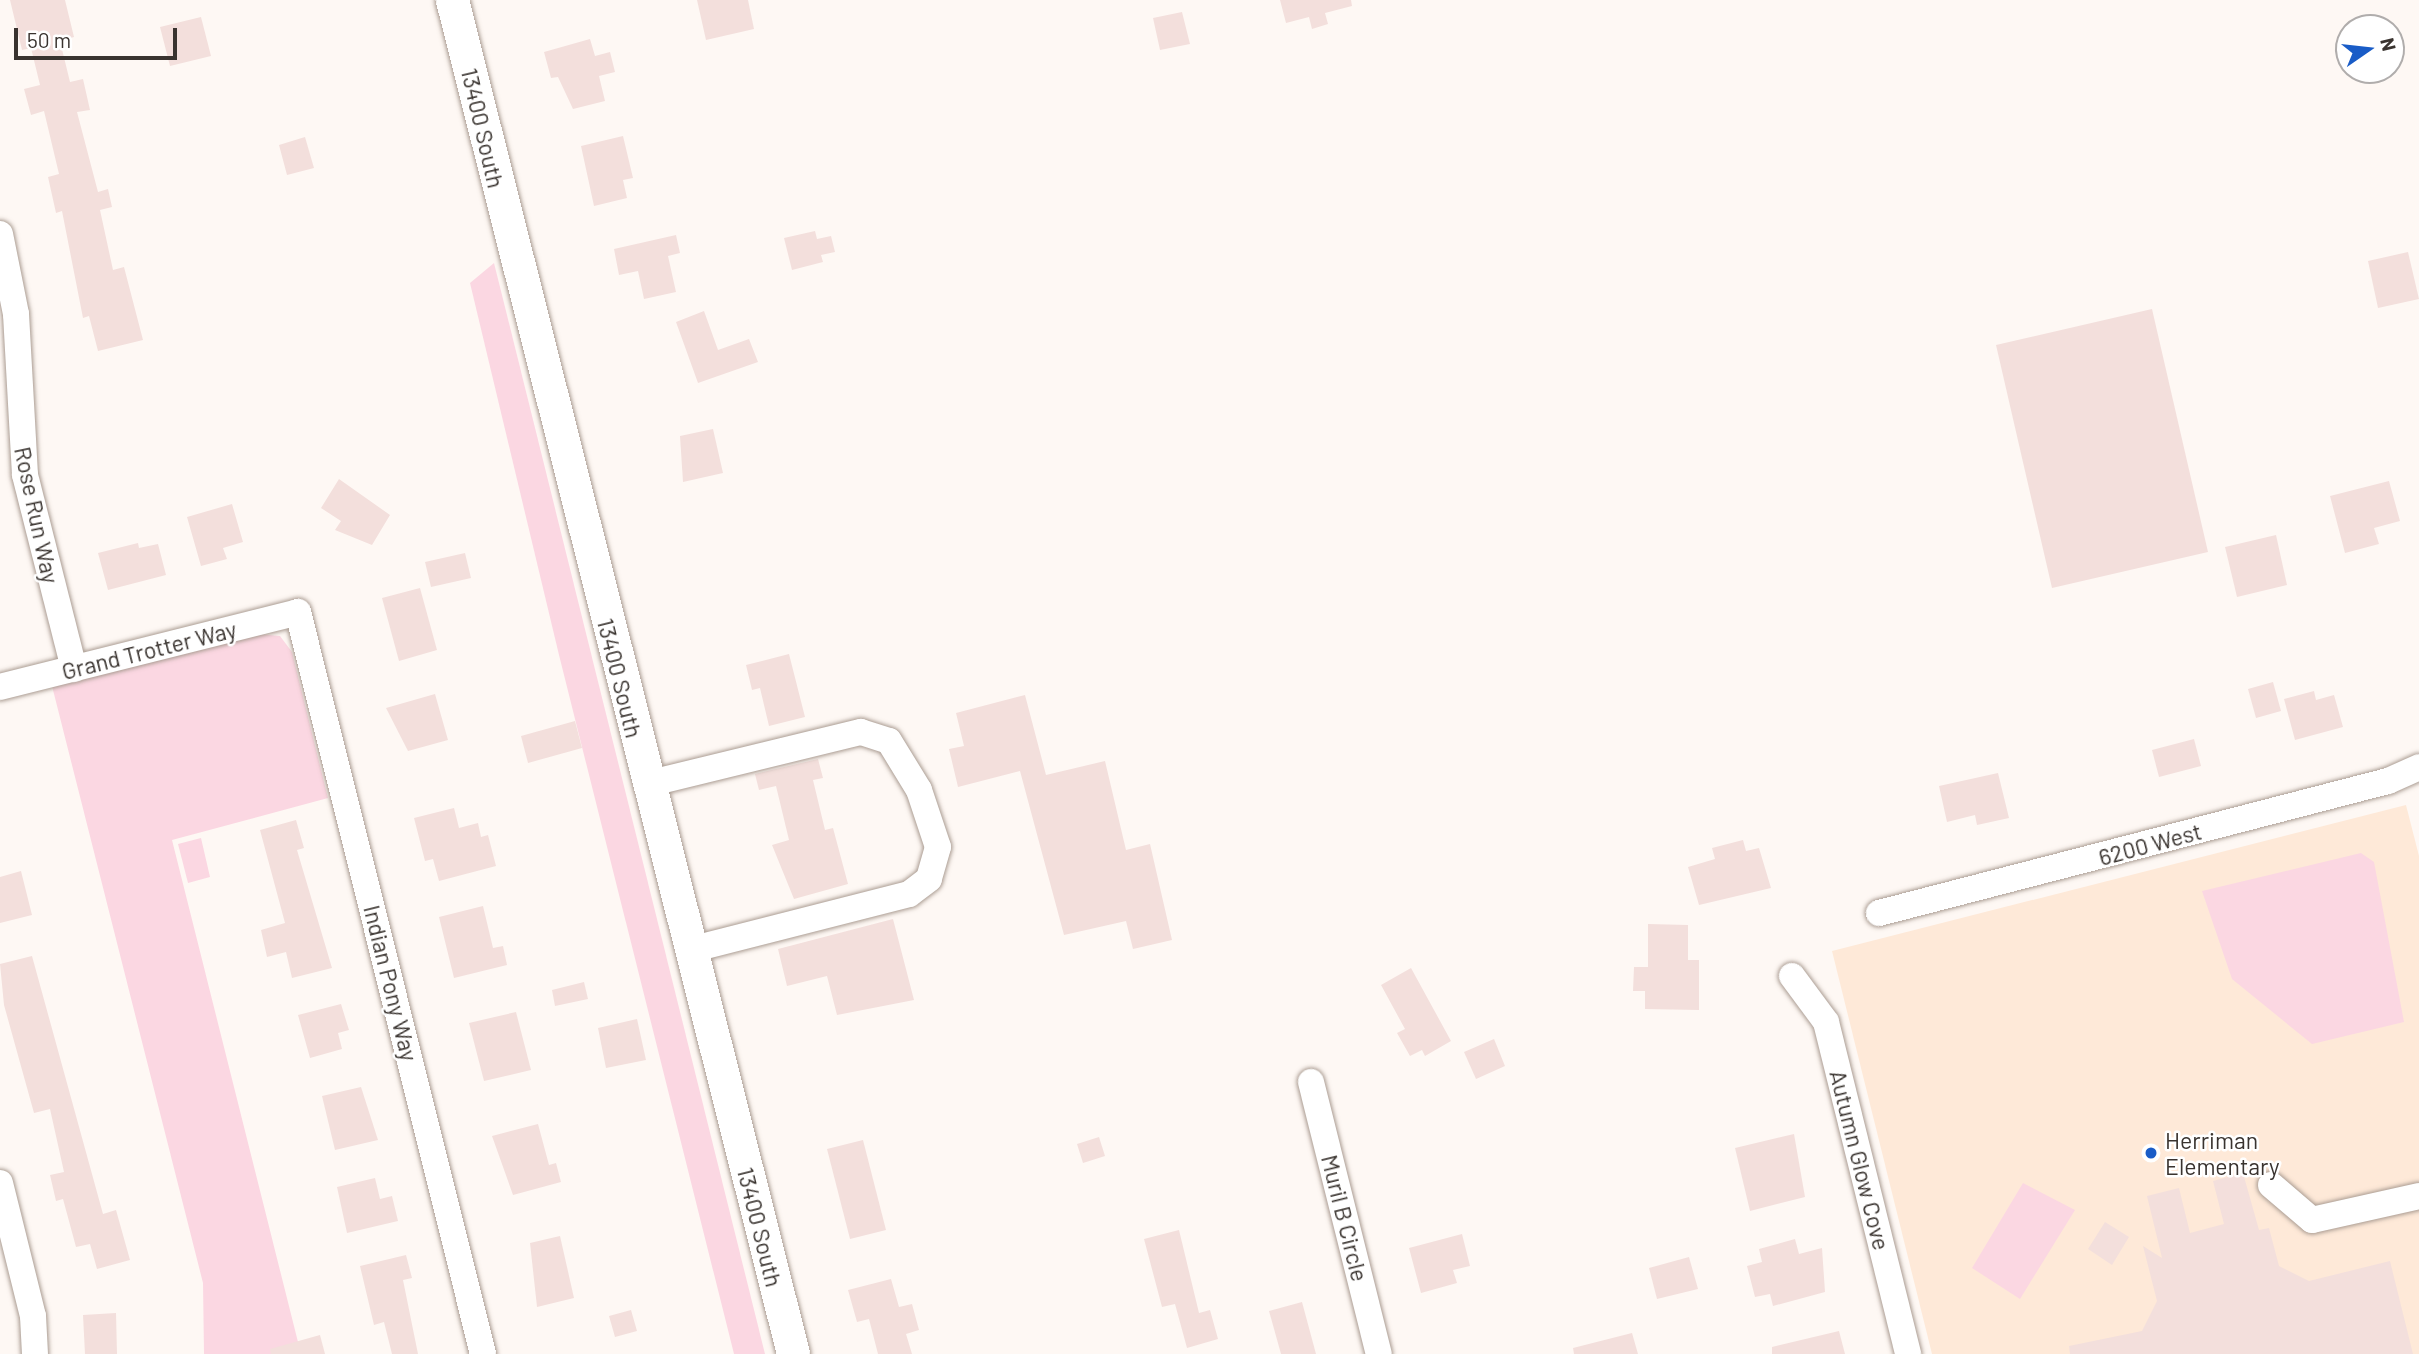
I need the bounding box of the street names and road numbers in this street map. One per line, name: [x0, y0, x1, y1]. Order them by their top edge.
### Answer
street label: 13400 South: [456, 65, 510, 191]
street label: Rose Run Way: [9, 444, 65, 586]
street label: Grand Trotter Way: [59, 615, 239, 685]
street label: 13400 South: [592, 615, 648, 741]
street label: 6200 West: [2096, 817, 2204, 871]
street label: Indian Pony Way: [358, 902, 424, 1064]
street label: Autumn Glow Cove: [1824, 1067, 1896, 1253]
street label: Muril B Circle: [1316, 1152, 1374, 1284]
street label: 13400 South: [732, 1164, 788, 1290]

